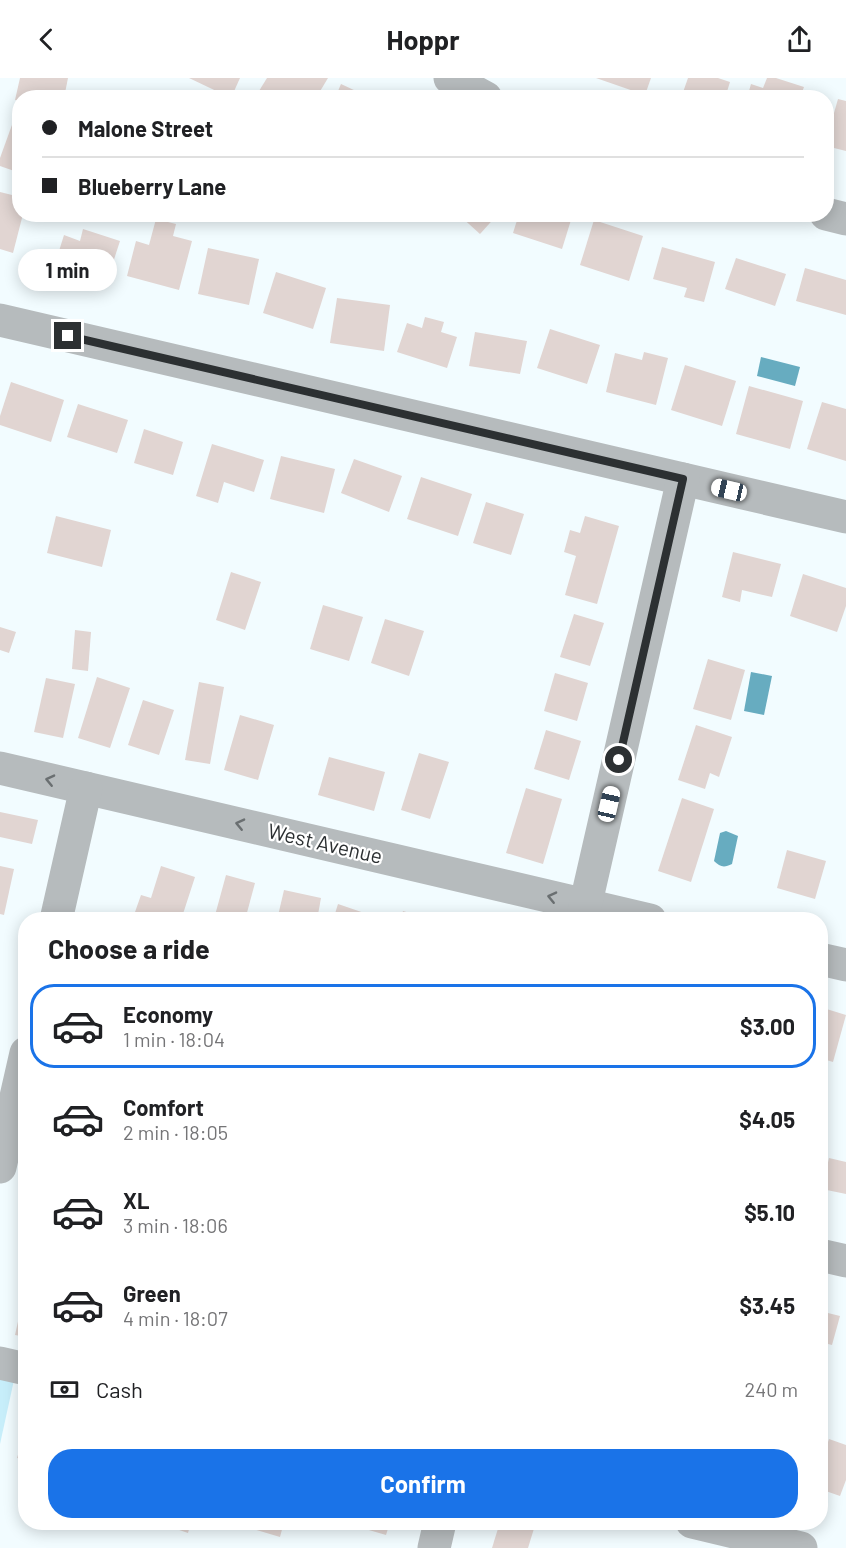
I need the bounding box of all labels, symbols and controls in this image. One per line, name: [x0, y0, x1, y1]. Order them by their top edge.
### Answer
icon: back: [30, 23, 63, 56]
text: Hoppr: [386, 23, 460, 55]
icon: share: [783, 23, 816, 56]
text: Malone Street: [78, 115, 213, 141]
text: Blueberry Lane: [78, 173, 226, 199]
callout: 1 min: [19, 249, 118, 291]
text: 1 min: [46, 258, 89, 282]
route end: [54, 322, 81, 349]
car: [709, 477, 749, 503]
route start: [605, 746, 632, 773]
one-way arrow: [45, 774, 55, 787]
car: [596, 784, 622, 824]
street label: West Avenue: [265, 817, 385, 868]
one-way arrow: [235, 818, 245, 831]
one-way arrow: [547, 891, 557, 904]
text: Choose a ride: [48, 932, 210, 964]
icon: car: [51, 999, 105, 1053]
text: Economy: [123, 1001, 213, 1027]
text: $3.00: [740, 1013, 795, 1039]
text: 1 min · 18:04: [123, 1027, 225, 1051]
icon: car: [51, 1092, 105, 1146]
text: Comfort: [123, 1094, 204, 1120]
text: $4.05: [739, 1106, 795, 1132]
text: 2 min · 18:05: [123, 1120, 228, 1144]
icon: car: [51, 1185, 105, 1239]
text: XL: [123, 1187, 149, 1213]
text: $5.10: [744, 1199, 795, 1225]
text: 3 min · 18:06: [123, 1213, 228, 1237]
icon: car: [51, 1278, 105, 1332]
text: Green: [123, 1280, 181, 1306]
text: $3.45: [739, 1292, 795, 1318]
text: 4 min · 18:07: [123, 1306, 228, 1330]
icon: cash: [48, 1373, 81, 1406]
text: Cash: [96, 1376, 143, 1402]
text: 240 m: [744, 1377, 798, 1401]
button: Confirm: [48, 1449, 798, 1518]

